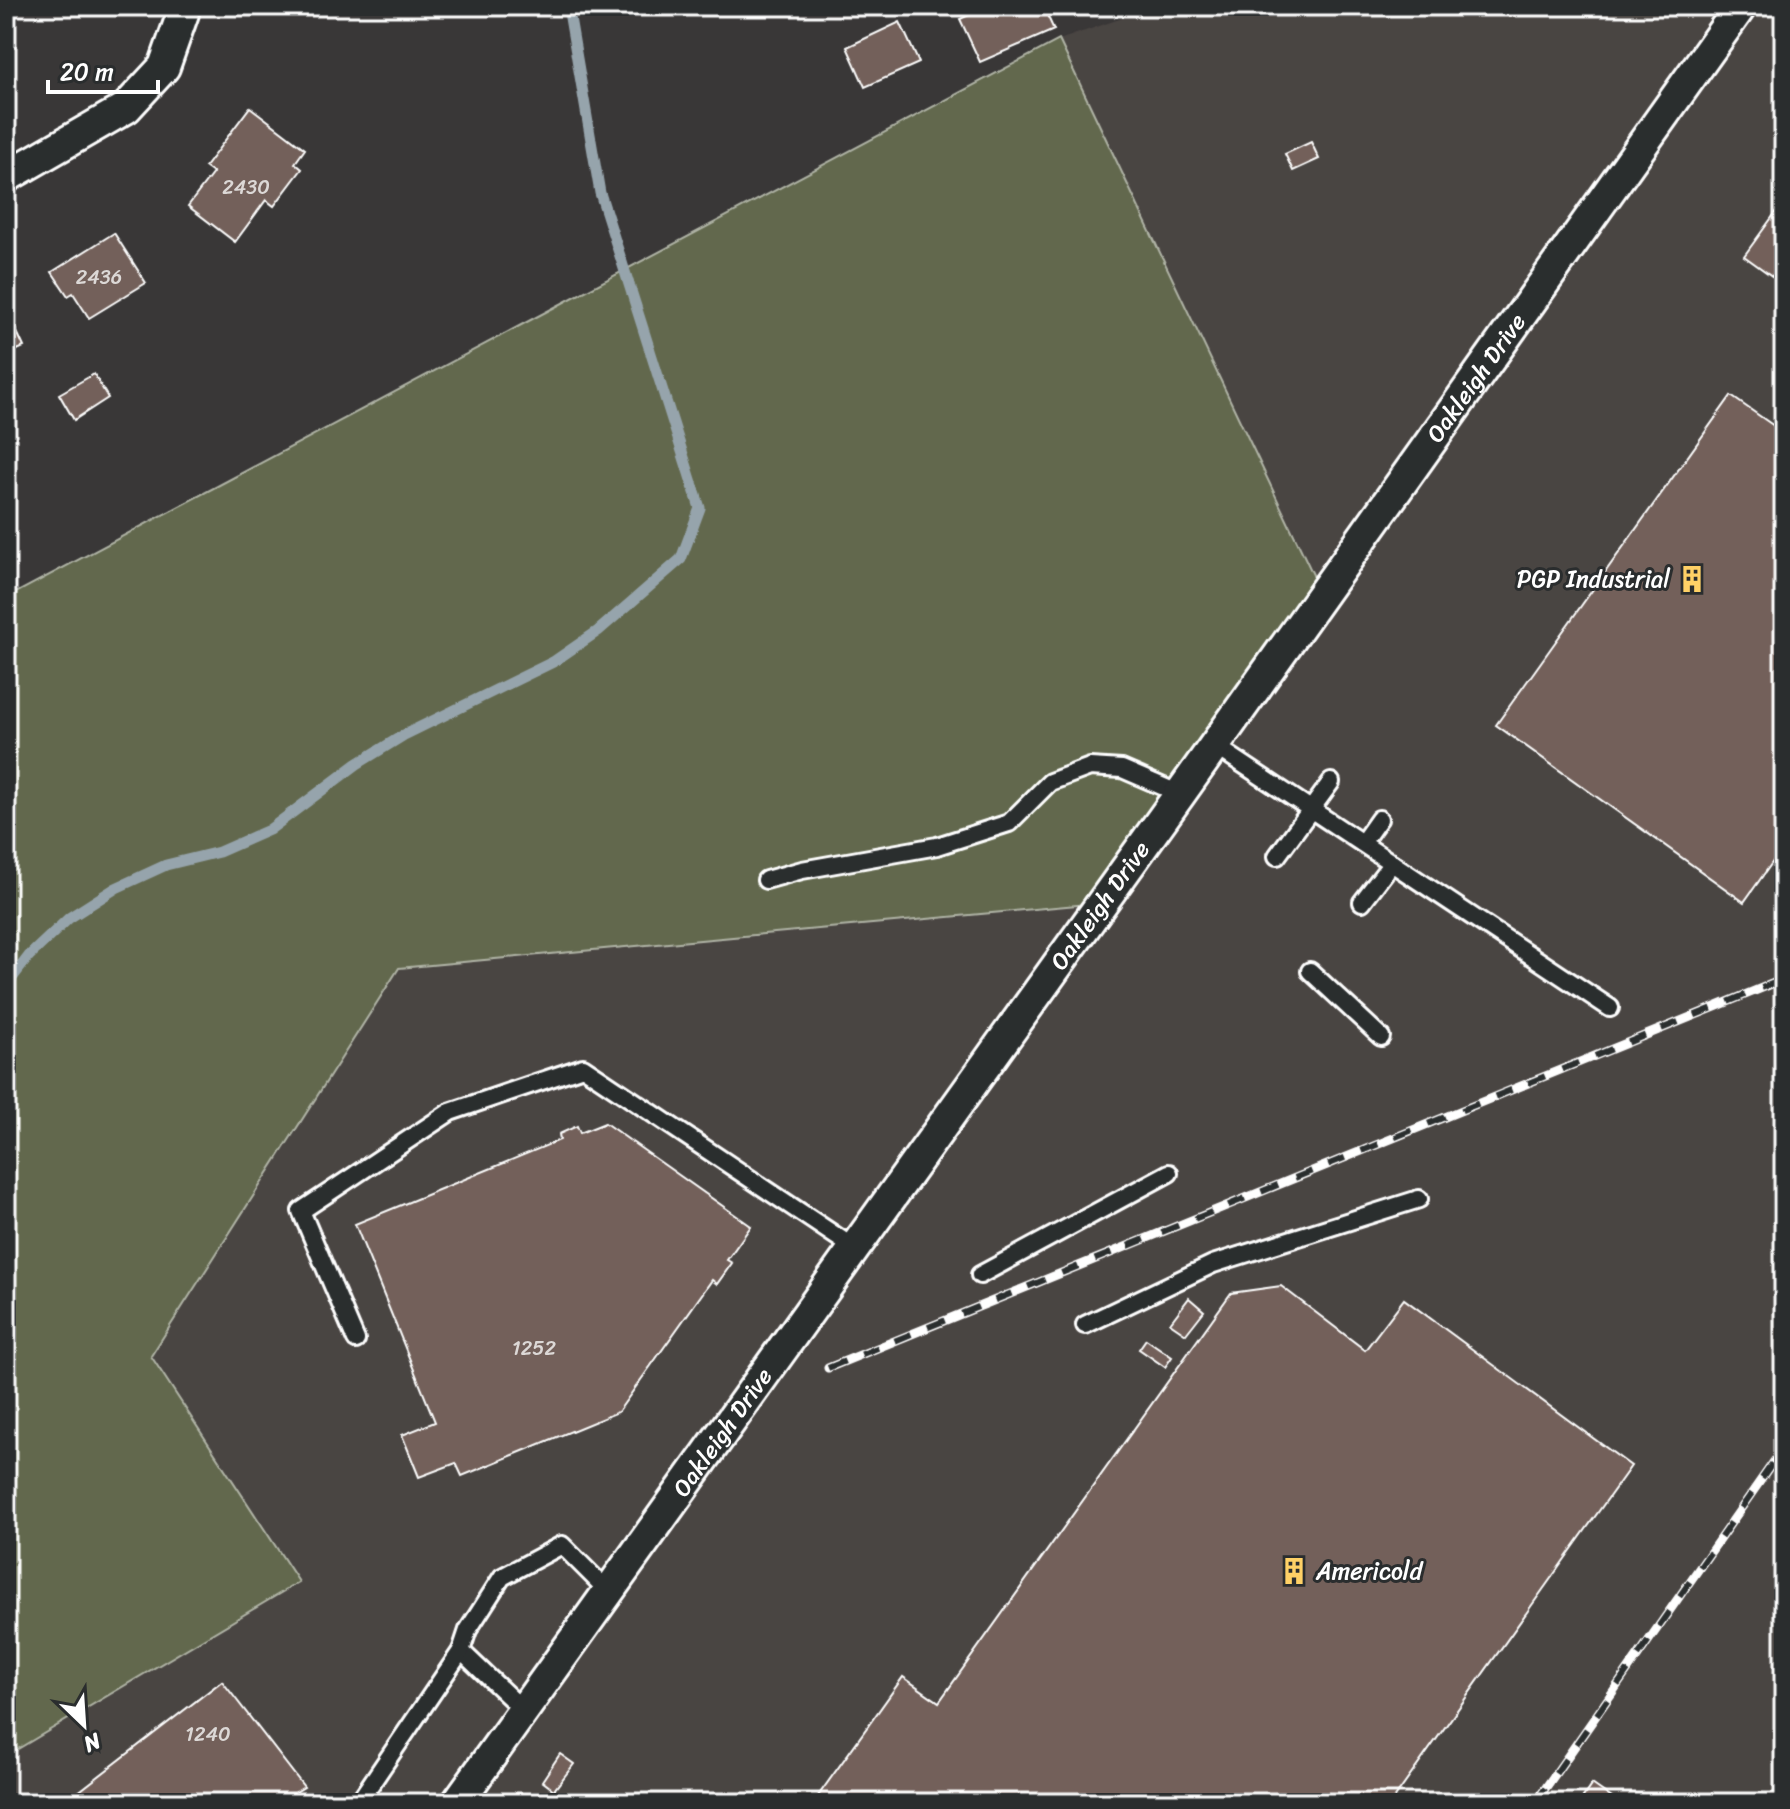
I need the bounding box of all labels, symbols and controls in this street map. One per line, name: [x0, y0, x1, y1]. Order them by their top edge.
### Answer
scale bar: [48, 44, 158, 94]
text: 20 m: [60, 51, 114, 93]
house number: 2430: [222, 170, 270, 205]
house number: 2436: [76, 260, 122, 295]
street label: Oakleigh Drive: [1415, 304, 1537, 452]
place label: PGP Industrial: [1517, 558, 1671, 600]
building icon: PGP Industrial: [1677, 564, 1707, 594]
street label: Oakleigh Drive: [1039, 832, 1161, 979]
house number: 1252: [512, 1331, 556, 1366]
street label: Oakleigh Drive: [661, 1359, 784, 1506]
place label: Americold: [1315, 1550, 1424, 1592]
building icon: Americold: [1279, 1556, 1309, 1586]
north arrow: [44, 1685, 124, 1765]
house number: 1240: [185, 1717, 231, 1752]
text: N: [76, 1721, 108, 1764]

